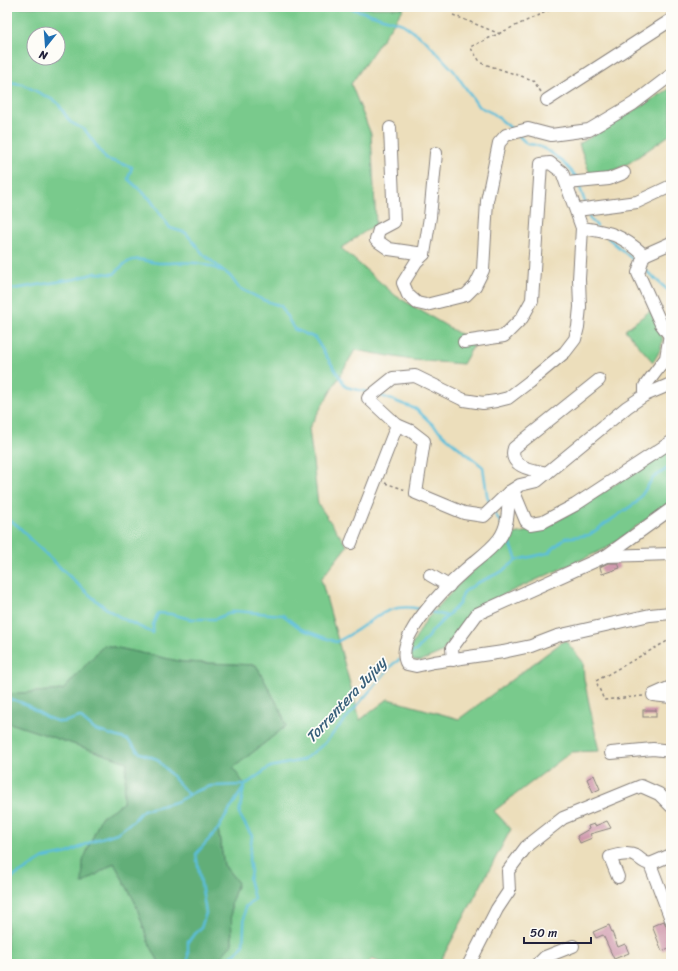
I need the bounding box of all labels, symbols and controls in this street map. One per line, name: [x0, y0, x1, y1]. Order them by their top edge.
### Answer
north arrow: [26, 26, 66, 66]
text: N: [36, 45, 51, 66]
water label: Torrentera Jujuy: [299, 650, 394, 749]
scale bar: [524, 919, 591, 945]
text: 50 m: [530, 922, 557, 944]

